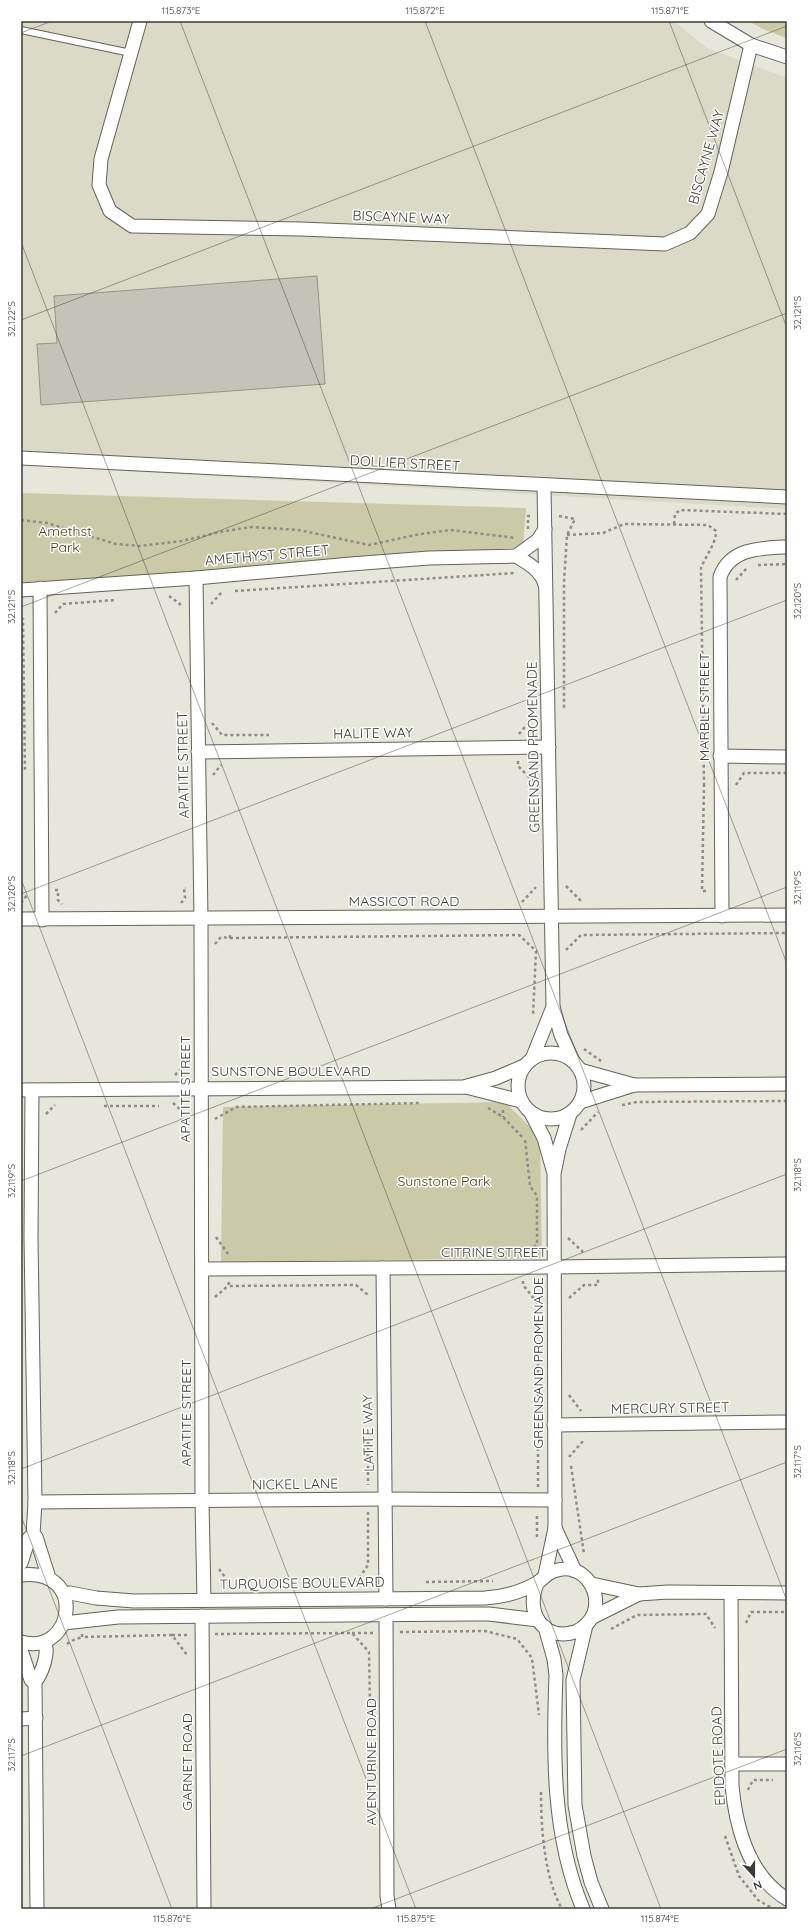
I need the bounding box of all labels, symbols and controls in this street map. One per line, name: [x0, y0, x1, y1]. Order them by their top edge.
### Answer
text: 115.873°E: [162, 4, 201, 17]
text: 115.872°E: [405, 4, 445, 17]
text: 115.871°E: [651, 4, 689, 17]
street label: BISCAYNE WAY: [684, 108, 728, 206]
street label: BISCAYNE WAY: [352, 206, 450, 228]
text: 32.121°S: [791, 296, 804, 330]
text: 32.122°S: [5, 301, 18, 337]
street label: DOLLIER STREET: [349, 451, 461, 475]
park label: Amethst Park: [38, 522, 92, 556]
street label: AMETHYST STREET: [204, 541, 330, 569]
text: 32.120°S: [791, 582, 804, 619]
text: 32.121°S: [5, 590, 18, 624]
street label: MARBLE STREET: [695, 653, 713, 761]
street label: GREENSAND PROMENADE: [523, 661, 543, 833]
street label: APATITE STREET: [173, 711, 193, 819]
street label: HALITE WAY: [333, 723, 413, 743]
text: 32.119°S: [791, 871, 804, 905]
text: 32.120°S: [5, 875, 18, 912]
street label: MASSICOT ROAD: [349, 892, 459, 910]
street label: APATITE STREET: [176, 1035, 194, 1143]
street label: SUNSTONE BOULEVARD: [211, 1062, 371, 1080]
text: 32.118°S: [791, 1158, 804, 1192]
text: 32.119°S: [5, 1164, 18, 1198]
park label: Sunstone Park: [397, 1172, 491, 1190]
street label: CITRINE STREET: [441, 1243, 547, 1261]
street label: GREENSAND PROMENADE: [529, 1277, 547, 1449]
street label: APATITE STREET: [177, 1359, 195, 1467]
street label: LATITE WAY: [358, 1394, 378, 1472]
street label: MERCURY STREET: [610, 1398, 730, 1418]
text: 32.117°S: [791, 1445, 804, 1479]
text: 32.118°S: [5, 1451, 18, 1485]
street label: NICKEL LANE: [252, 1474, 338, 1494]
street label: TURQUOISE BOULEVARD: [219, 1573, 385, 1593]
street label: AVENTURINE ROAD: [362, 1698, 380, 1826]
street label: EPIDOTE ROAD: [707, 1706, 729, 1806]
street label: GARNET ROAD: [178, 1713, 196, 1811]
text: 32.116°S: [791, 1732, 804, 1766]
text: 32.117°S: [5, 1738, 18, 1772]
north arrow: [734, 1856, 774, 1896]
text: N: [751, 1877, 764, 1893]
text: 115.876°E: [153, 1912, 192, 1925]
text: 115.875°E: [396, 1912, 436, 1925]
text: 115.874°E: [641, 1912, 680, 1925]

